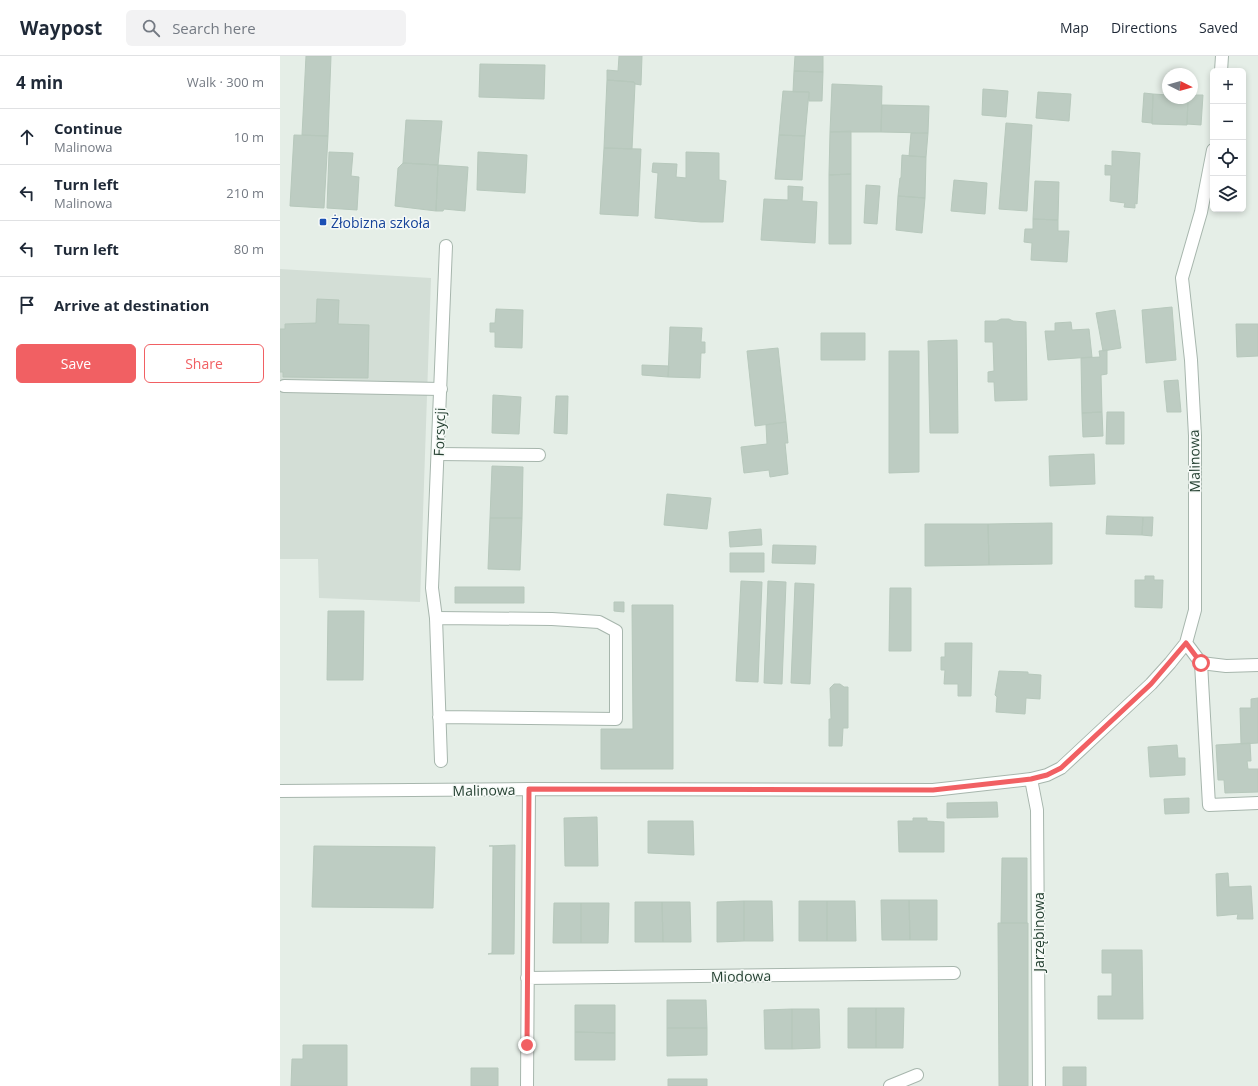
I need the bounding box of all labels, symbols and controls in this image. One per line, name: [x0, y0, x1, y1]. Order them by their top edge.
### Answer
search box: [126, 10, 406, 46]
text: Waypost: [20, 15, 102, 41]
icon: search: [140, 17, 162, 39]
text: Search here: [172, 18, 256, 38]
text: Map: [1060, 18, 1089, 37]
text: Directions: [1111, 18, 1177, 37]
text: Saved: [1199, 18, 1238, 37]
north arrow: [1162, 68, 1198, 104]
map controls: [1210, 68, 1246, 212]
button: +: [1210, 68, 1246, 104]
text: 4 min: [16, 71, 63, 94]
text: Walk · 300 m: [187, 73, 264, 91]
button: −: [1210, 104, 1246, 140]
text: Continue: [54, 118, 122, 138]
icon: ahead: [16, 126, 38, 148]
text: 10 m: [234, 128, 264, 146]
text: Malinowa: [54, 138, 113, 156]
button: locate: [1210, 140, 1246, 176]
text: Turn left: [54, 174, 119, 194]
button: layers: [1210, 176, 1246, 212]
icon: left: [16, 182, 38, 204]
text: 210 m: [226, 184, 264, 202]
text: Malinowa: [54, 194, 113, 212]
place label: Żłobizna szkoła: [331, 213, 430, 232]
marker: Żłobizna szkoła: [318, 217, 328, 227]
icon: left: [16, 238, 38, 260]
text: Turn left: [54, 239, 119, 259]
text: 80 m: [234, 240, 264, 258]
icon: arrive: [16, 294, 38, 316]
text: Arrive at destination: [54, 295, 209, 315]
button: Save: [16, 344, 136, 383]
button: Share: [144, 344, 264, 383]
street label: Forsycji: [429, 407, 449, 457]
street label: Malinowa: [1184, 429, 1204, 493]
route start: [1192, 654, 1210, 672]
street label: Malinowa: [452, 780, 516, 800]
street label: Jarzębinowa: [1029, 892, 1048, 974]
street label: Miodowa: [711, 966, 771, 986]
route end: [518, 1036, 536, 1054]

